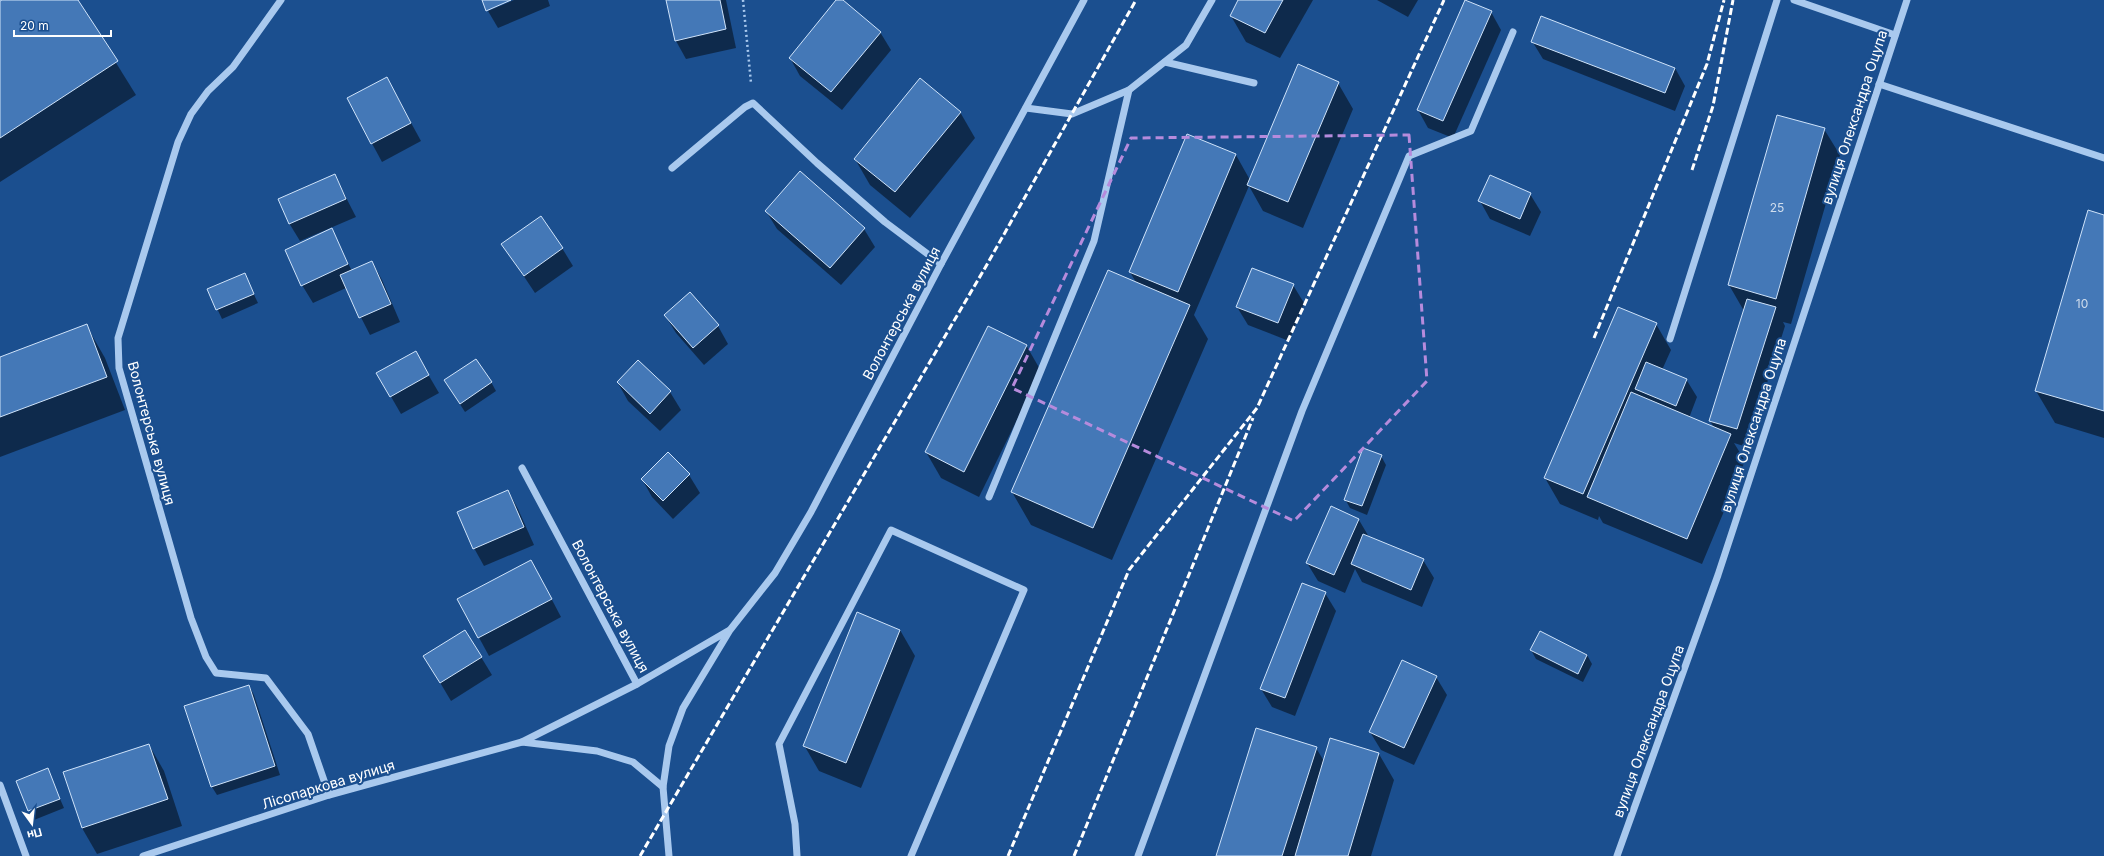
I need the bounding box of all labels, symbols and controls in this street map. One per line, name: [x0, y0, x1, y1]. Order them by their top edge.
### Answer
scale bar: [14, 12, 111, 38]
text: 20 m: [20, 18, 49, 33]
street label: вулиця Олександра Оцупа: [1818, 28, 1890, 206]
house number: 25: [1770, 200, 1784, 215]
street label: Волонтерська вулиця: [859, 244, 943, 382]
house number: 10: [2076, 296, 2088, 311]
street label: вулиця Олександра Оцупа: [1717, 336, 1789, 514]
street label: Волонтерська вулиця: [125, 359, 179, 507]
street label: Волонтерська вулиця: [569, 537, 653, 675]
street label: вулиця Олександра Оцупа: [1609, 642, 1687, 820]
street label: Лісопаркова вулиця: [260, 756, 396, 812]
north arrow: [12, 804, 52, 844]
text: Пн: [25, 825, 44, 842]

